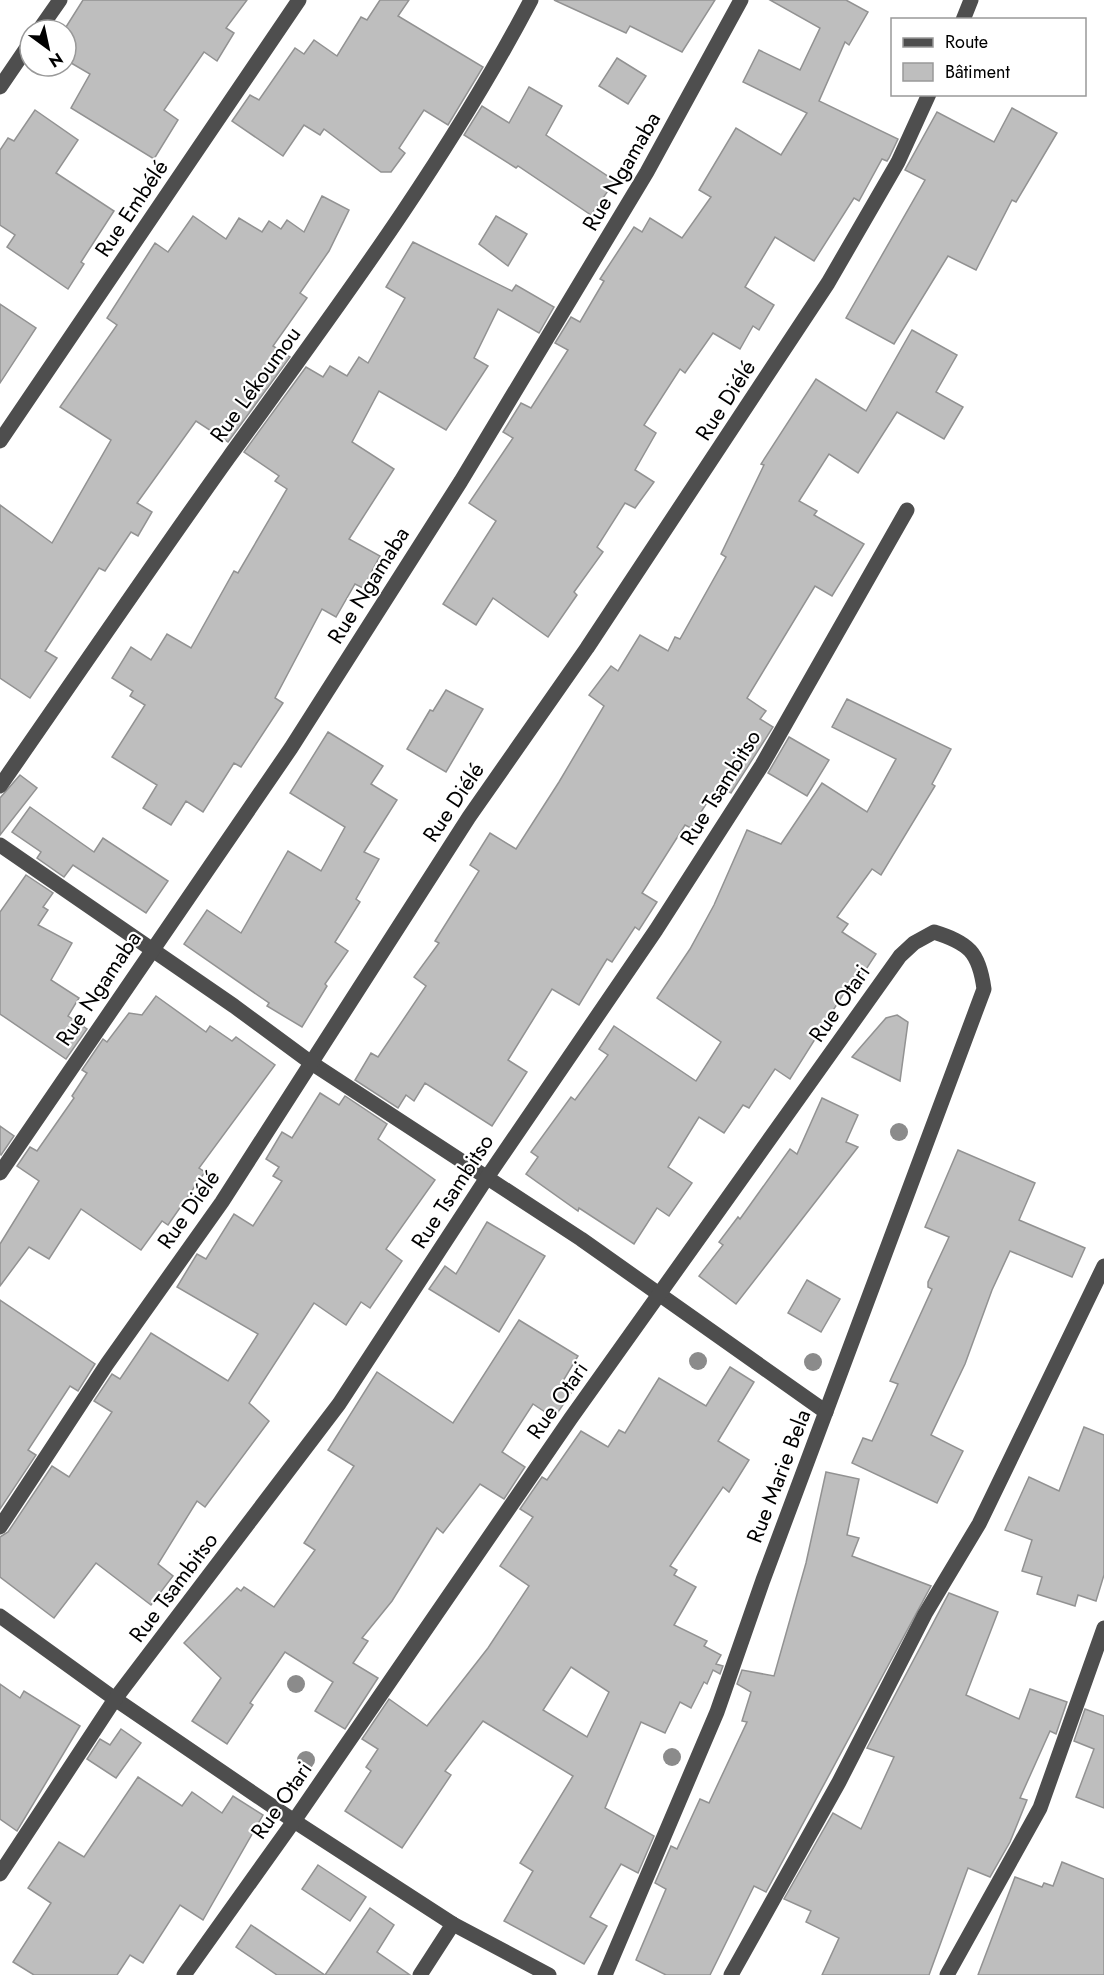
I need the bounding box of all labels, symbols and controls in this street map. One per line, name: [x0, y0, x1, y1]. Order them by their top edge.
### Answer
north arrow: [18, 18, 78, 78]
legend: [891, 18, 1086, 96]
text: Route: [945, 29, 988, 55]
text: N: [44, 47, 67, 73]
text: Bâtiment: [945, 59, 1011, 85]
street label: Rue Ngamaba: [574, 105, 668, 237]
street label: Rue Embélé: [87, 153, 175, 263]
street label: Rue Lékoumou: [202, 319, 308, 449]
street label: Rue Diélé: [687, 353, 763, 447]
street label: Rue Ngamaba: [319, 520, 417, 650]
street label: Rue Tsambitso: [672, 723, 768, 851]
street label: Rue Diélé: [415, 756, 491, 848]
street label: Rue Ngamaba: [48, 924, 148, 1052]
street label: Rue Otari: [801, 958, 877, 1048]
street label: Rue Tsambitso: [403, 1127, 501, 1255]
street label: Rue Diélé: [149, 1163, 227, 1255]
street label: Rue Otari: [519, 1355, 595, 1445]
street label: Rue Marie Bela: [738, 1405, 818, 1547]
street label: Rue Tsambitso: [121, 1525, 225, 1649]
street label: Rue Otari: [243, 1755, 319, 1845]

